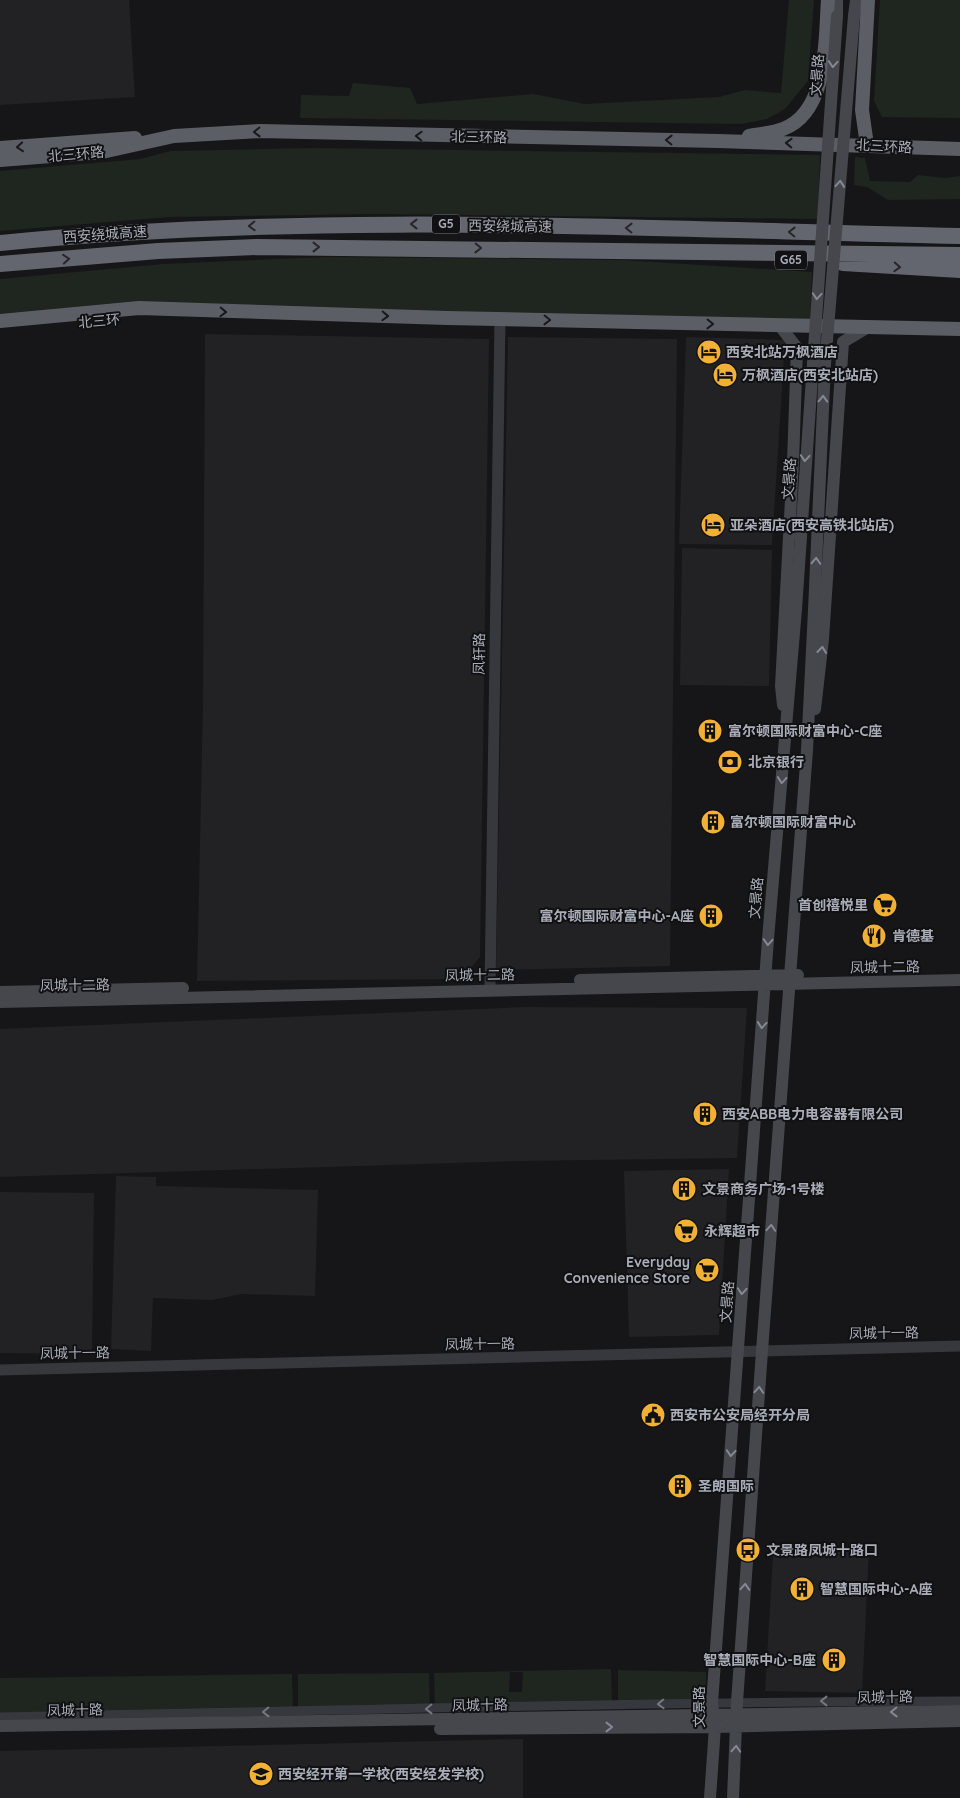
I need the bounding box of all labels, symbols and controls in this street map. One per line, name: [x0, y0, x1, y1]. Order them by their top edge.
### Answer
street label: 文景路: [807, 53, 827, 97]
one-way arrow: [828, 61, 839, 69]
one-way arrow: [253, 126, 261, 137]
street label: 北三环路: [451, 128, 507, 146]
one-way arrow: [415, 131, 423, 141]
one-way arrow: [665, 135, 673, 145]
street label: 北三环路: [856, 136, 912, 156]
one-way arrow: [785, 138, 792, 148]
one-way arrow: [16, 141, 24, 152]
street label: 北三环路: [47, 143, 105, 165]
one-way arrow: [834, 180, 845, 188]
road number: G5: [432, 214, 460, 233]
street label: 西安绕城高速: [468, 216, 552, 236]
one-way arrow: [410, 219, 418, 229]
one-way arrow: [248, 220, 256, 231]
street label: 西安绕城高速: [62, 222, 148, 246]
one-way arrow: [625, 223, 633, 234]
one-way arrow: [788, 227, 796, 237]
one-way arrow: [312, 242, 320, 252]
one-way arrow: [474, 243, 482, 253]
road number: G65: [775, 250, 807, 270]
one-way arrow: [62, 254, 70, 265]
one-way arrow: [893, 261, 901, 272]
one-way arrow: [811, 292, 822, 300]
one-way arrow: [219, 306, 227, 317]
street label: 北三环: [77, 310, 121, 332]
one-way arrow: [381, 311, 389, 322]
one-way arrow: [544, 315, 552, 325]
one-way arrow: [706, 319, 714, 329]
hotel icon: 西安北站万枫酒店: [696, 339, 722, 365]
place label: 西安北站万枫酒店: [726, 343, 838, 361]
hotel icon: 万枫酒店(西安北站店): [712, 362, 738, 388]
place label: 万枫酒店(西安北站店): [742, 366, 878, 384]
one-way arrow: [818, 394, 829, 402]
one-way arrow: [800, 455, 811, 463]
street label: 文景路: [779, 457, 799, 501]
hotel icon: 亚朵酒店(西安高铁北站店): [700, 512, 726, 538]
place label: 亚朵酒店(西安高铁北站店): [730, 516, 894, 534]
one-way arrow: [811, 557, 821, 564]
street label: 凤轩路: [470, 633, 488, 675]
one-way arrow: [816, 646, 827, 654]
building icon: 富尔顿国际财富中心-C座: [697, 718, 723, 744]
place label: 富尔顿国际财富中心-C座: [728, 722, 882, 740]
bank icon: 北京银行: [717, 749, 743, 775]
place label: 北京银行: [748, 753, 804, 771]
one-way arrow: [777, 776, 788, 784]
building icon: 富尔顿国际财富中心: [700, 809, 726, 835]
place label: 富尔顿国际财富中心: [730, 813, 856, 831]
street label: 文景路: [745, 876, 767, 920]
supermarket icon: 首创禧悦里: [872, 892, 898, 918]
place label: 首创禧悦里: [798, 896, 868, 914]
building icon: 富尔顿国际财富中心-A座: [698, 903, 724, 929]
place label: 富尔顿国际财富中心-A座: [540, 907, 694, 925]
restaurant icon: 肯德基: [861, 923, 887, 949]
place label: 肯德基: [892, 927, 934, 945]
one-way arrow: [762, 938, 773, 946]
street label: 凤城十二路: [850, 957, 920, 977]
street label: 凤城十二路: [445, 965, 515, 985]
street label: 凤城十二路: [40, 975, 110, 995]
one-way arrow: [757, 1021, 768, 1029]
building icon: 西安ABB电力电容器有限公司: [692, 1101, 718, 1127]
place label: 西安ABB电力电容器有限公司: [722, 1105, 903, 1123]
building icon: 文景商务广场-1号楼: [671, 1176, 697, 1202]
place label: 文景商务广场-1号楼: [702, 1180, 824, 1198]
supermarket icon: 永辉超市: [673, 1218, 699, 1244]
place label: 永辉超市: [704, 1222, 760, 1240]
one-way arrow: [765, 1224, 776, 1232]
place label: Everyday Convenience Store: [564, 1253, 690, 1287]
supermarket icon: Everyday Convenience Store: [694, 1257, 720, 1283]
street label: 文景路: [717, 1280, 737, 1324]
one-way arrow: [737, 1288, 748, 1296]
street label: 凤城十一路: [849, 1323, 919, 1343]
street label: 凤城十一路: [445, 1334, 515, 1354]
street label: 凤城十一路: [40, 1343, 110, 1363]
one-way arrow: [753, 1386, 764, 1394]
public building icon: 西安市公安局经开分局: [640, 1402, 666, 1428]
place label: 西安市公安局经开分局: [670, 1406, 810, 1424]
one-way arrow: [725, 1450, 736, 1458]
building icon: 圣朗国际: [667, 1473, 693, 1499]
place label: 圣朗国际: [698, 1477, 754, 1495]
bus stop icon: 文景路凤城十路口: [735, 1537, 761, 1563]
place label: 文景路凤城十路口: [766, 1541, 878, 1559]
building icon: 智慧国际中心-A座: [789, 1576, 815, 1602]
place label: 智慧国际中心-A座: [820, 1580, 933, 1598]
one-way arrow: [740, 1583, 751, 1591]
building icon: 智慧国际中心-B座: [821, 1647, 847, 1673]
place label: 智慧国际中心-B座: [703, 1651, 816, 1669]
street label: 文景路: [690, 1686, 708, 1728]
street label: 凤城十路: [857, 1688, 913, 1706]
street label: 凤城十路: [452, 1696, 508, 1714]
one-way arrow: [820, 1696, 828, 1706]
one-way arrow: [657, 1699, 665, 1709]
street label: 凤城十路: [47, 1701, 103, 1719]
one-way arrow: [425, 1704, 433, 1715]
one-way arrow: [262, 1707, 270, 1717]
one-way arrow: [890, 1707, 898, 1717]
one-way arrow: [605, 1722, 613, 1732]
one-way arrow: [730, 1745, 741, 1753]
school or university icon: 西安经开第一学校(西安经发学校): [248, 1761, 274, 1787]
place label: 西安经开第一学校(西安经发学校): [278, 1765, 484, 1783]

